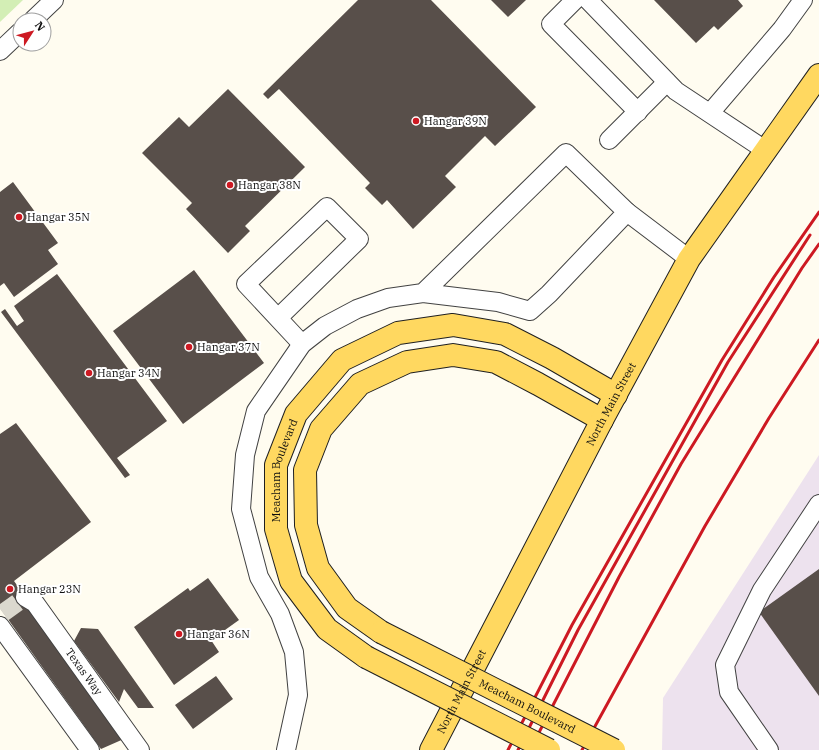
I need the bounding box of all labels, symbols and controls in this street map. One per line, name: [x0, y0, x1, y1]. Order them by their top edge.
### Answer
north arrow: [12, 12, 52, 52]
text: N: [32, 18, 48, 34]
place label: Hangar 39N: [424, 114, 487, 128]
marker: Hangar 39N: [411, 116, 421, 126]
place label: Hangar 38N: [238, 178, 301, 192]
marker: Hangar 38N: [225, 180, 235, 190]
place label: Hangar 35N: [27, 210, 90, 224]
marker: Hangar 35N: [14, 212, 24, 222]
place label: Hangar 37N: [197, 340, 260, 354]
marker: Hangar 37N: [184, 342, 194, 352]
street label: North Main Street: [583, 360, 639, 448]
place label: Hangar 34N: [97, 366, 160, 380]
marker: Hangar 34N: [84, 368, 94, 378]
street label: Meacham Boulevard: [269, 417, 301, 522]
place label: Hangar 23N: [18, 582, 81, 596]
marker: Hangar 23N: [5, 584, 15, 594]
place label: Hangar 36N: [187, 627, 250, 641]
marker: Hangar 36N: [174, 629, 184, 639]
street label: Texas Way: [63, 645, 106, 698]
street label: North Main Street: [434, 647, 489, 736]
street label: Meacham Boulevard: [477, 676, 578, 736]

